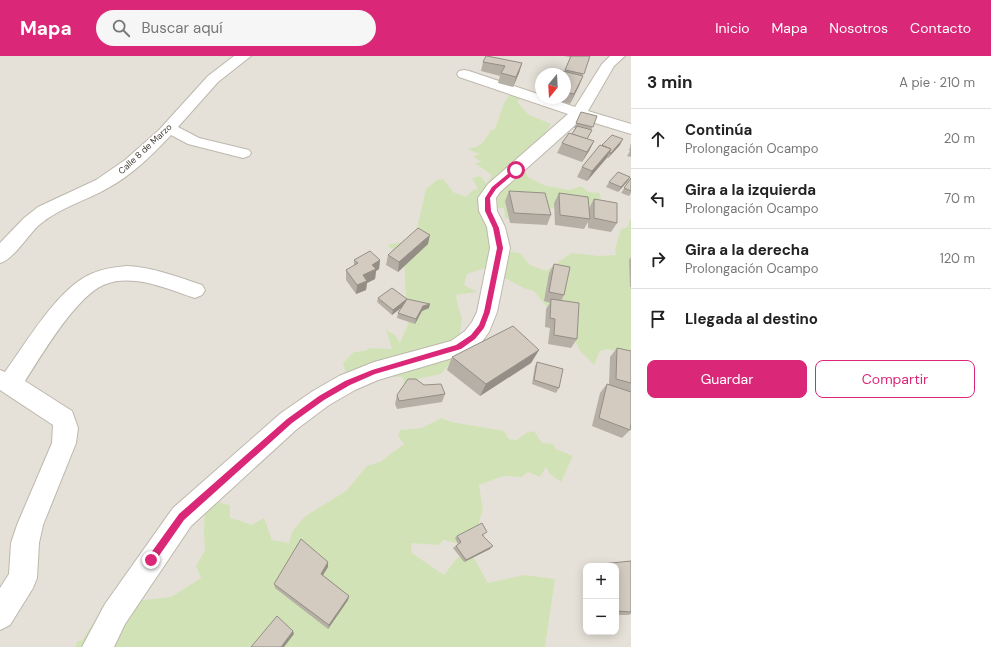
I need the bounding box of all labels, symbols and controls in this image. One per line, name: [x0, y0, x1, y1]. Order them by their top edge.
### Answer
search box: [96, 10, 376, 46]
text: Mapa: [20, 16, 72, 41]
icon: search: [110, 17, 132, 39]
text: Buscar aquí: [142, 18, 223, 38]
text: Inicio: [715, 19, 750, 37]
text: Mapa: [772, 19, 807, 37]
text: Nosotros: [829, 19, 888, 37]
text: Contacto: [910, 19, 971, 37]
north arrow: [535, 68, 571, 104]
text: 3 min: [647, 71, 692, 93]
text: A pie · 210 m: [899, 74, 975, 91]
text: Continúa: [685, 120, 752, 140]
street label: Calle 8 de Marzo: [116, 121, 174, 177]
icon: ahead: [647, 128, 669, 150]
text: 20 m: [944, 130, 975, 147]
text: Prolongación Ocampo: [685, 140, 818, 157]
route start: [507, 161, 525, 179]
text: Gira a la izquierda: [685, 180, 816, 200]
icon: left: [647, 188, 669, 210]
text: 70 m: [944, 190, 975, 207]
text: Prolongación Ocampo: [685, 200, 818, 217]
text: Gira a la derecha: [685, 240, 809, 260]
icon: right: [647, 248, 669, 270]
text: 120 m: [940, 250, 975, 267]
text: Prolongación Ocampo: [685, 260, 818, 277]
icon: arrive: [647, 308, 669, 330]
text: Llegada al destino: [685, 309, 818, 329]
button: Guardar: [647, 360, 807, 398]
button: Compartir: [815, 360, 975, 398]
route end: [142, 551, 160, 569]
map controls: [583, 563, 619, 635]
button: +: [583, 563, 619, 599]
button: −: [583, 599, 619, 635]

